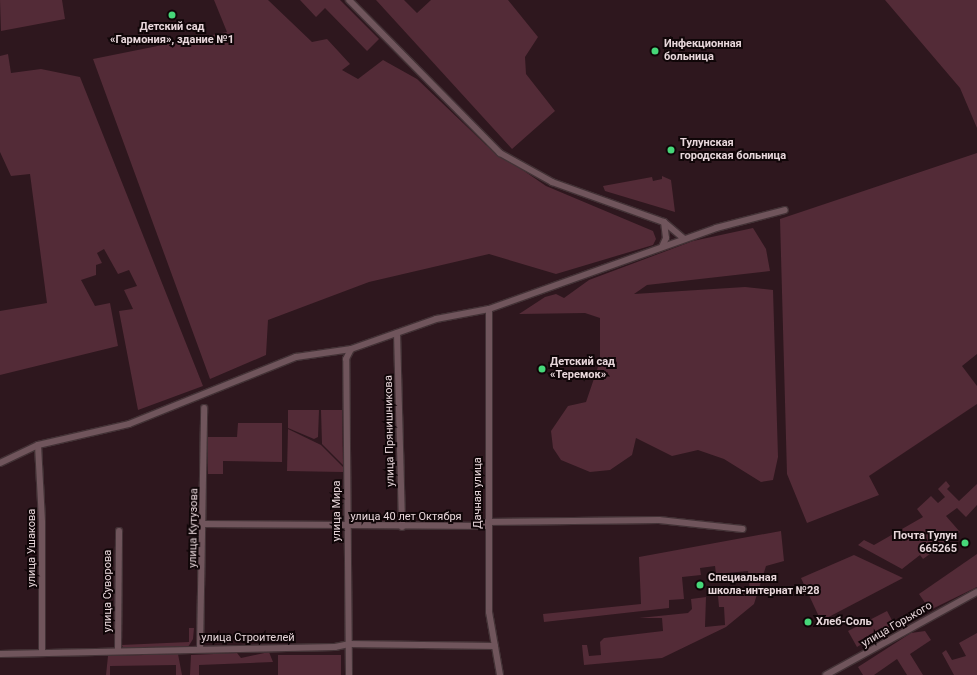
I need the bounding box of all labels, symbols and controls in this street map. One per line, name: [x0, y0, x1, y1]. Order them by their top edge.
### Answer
marker: Детский сад «Гармония», здание №1: [167, 10, 177, 20]
place label: Детский сад «Гармония», здание №1: [110, 21, 234, 47]
place label: Инфекционная больница: [664, 38, 742, 64]
marker: Инфекционная больница: [649, 45, 661, 57]
place label: Тулунская городская больница: [680, 137, 786, 163]
marker: Тулунская городская больница: [665, 144, 677, 156]
place label: Детский сад «Теремок»: [550, 356, 615, 382]
marker: Детский сад «Теремок»: [537, 364, 547, 374]
street label: улица Прянишникова: [382, 375, 398, 487]
street label: Дачная улица: [471, 457, 485, 529]
street label: улица Мира: [330, 480, 344, 542]
street label: улица Кутузова: [187, 488, 201, 568]
street label: улица Ушакова: [25, 509, 39, 587]
street label: улица 40 лет Октября: [350, 510, 462, 524]
place label: Почта Тулун 665265: [893, 530, 957, 556]
marker: Почта Тулун 665265: [960, 538, 970, 548]
street label: улица Суворова: [101, 550, 115, 632]
place label: Специальная школа-интернат №28: [708, 572, 820, 598]
marker: Специальная школа-интернат №28: [695, 580, 705, 590]
street label: улица Горького: [859, 599, 935, 651]
place label: Хлеб-Соль: [816, 615, 872, 629]
marker: Хлеб-Соль: [803, 617, 813, 627]
street label: улица Строителей: [201, 631, 295, 645]

